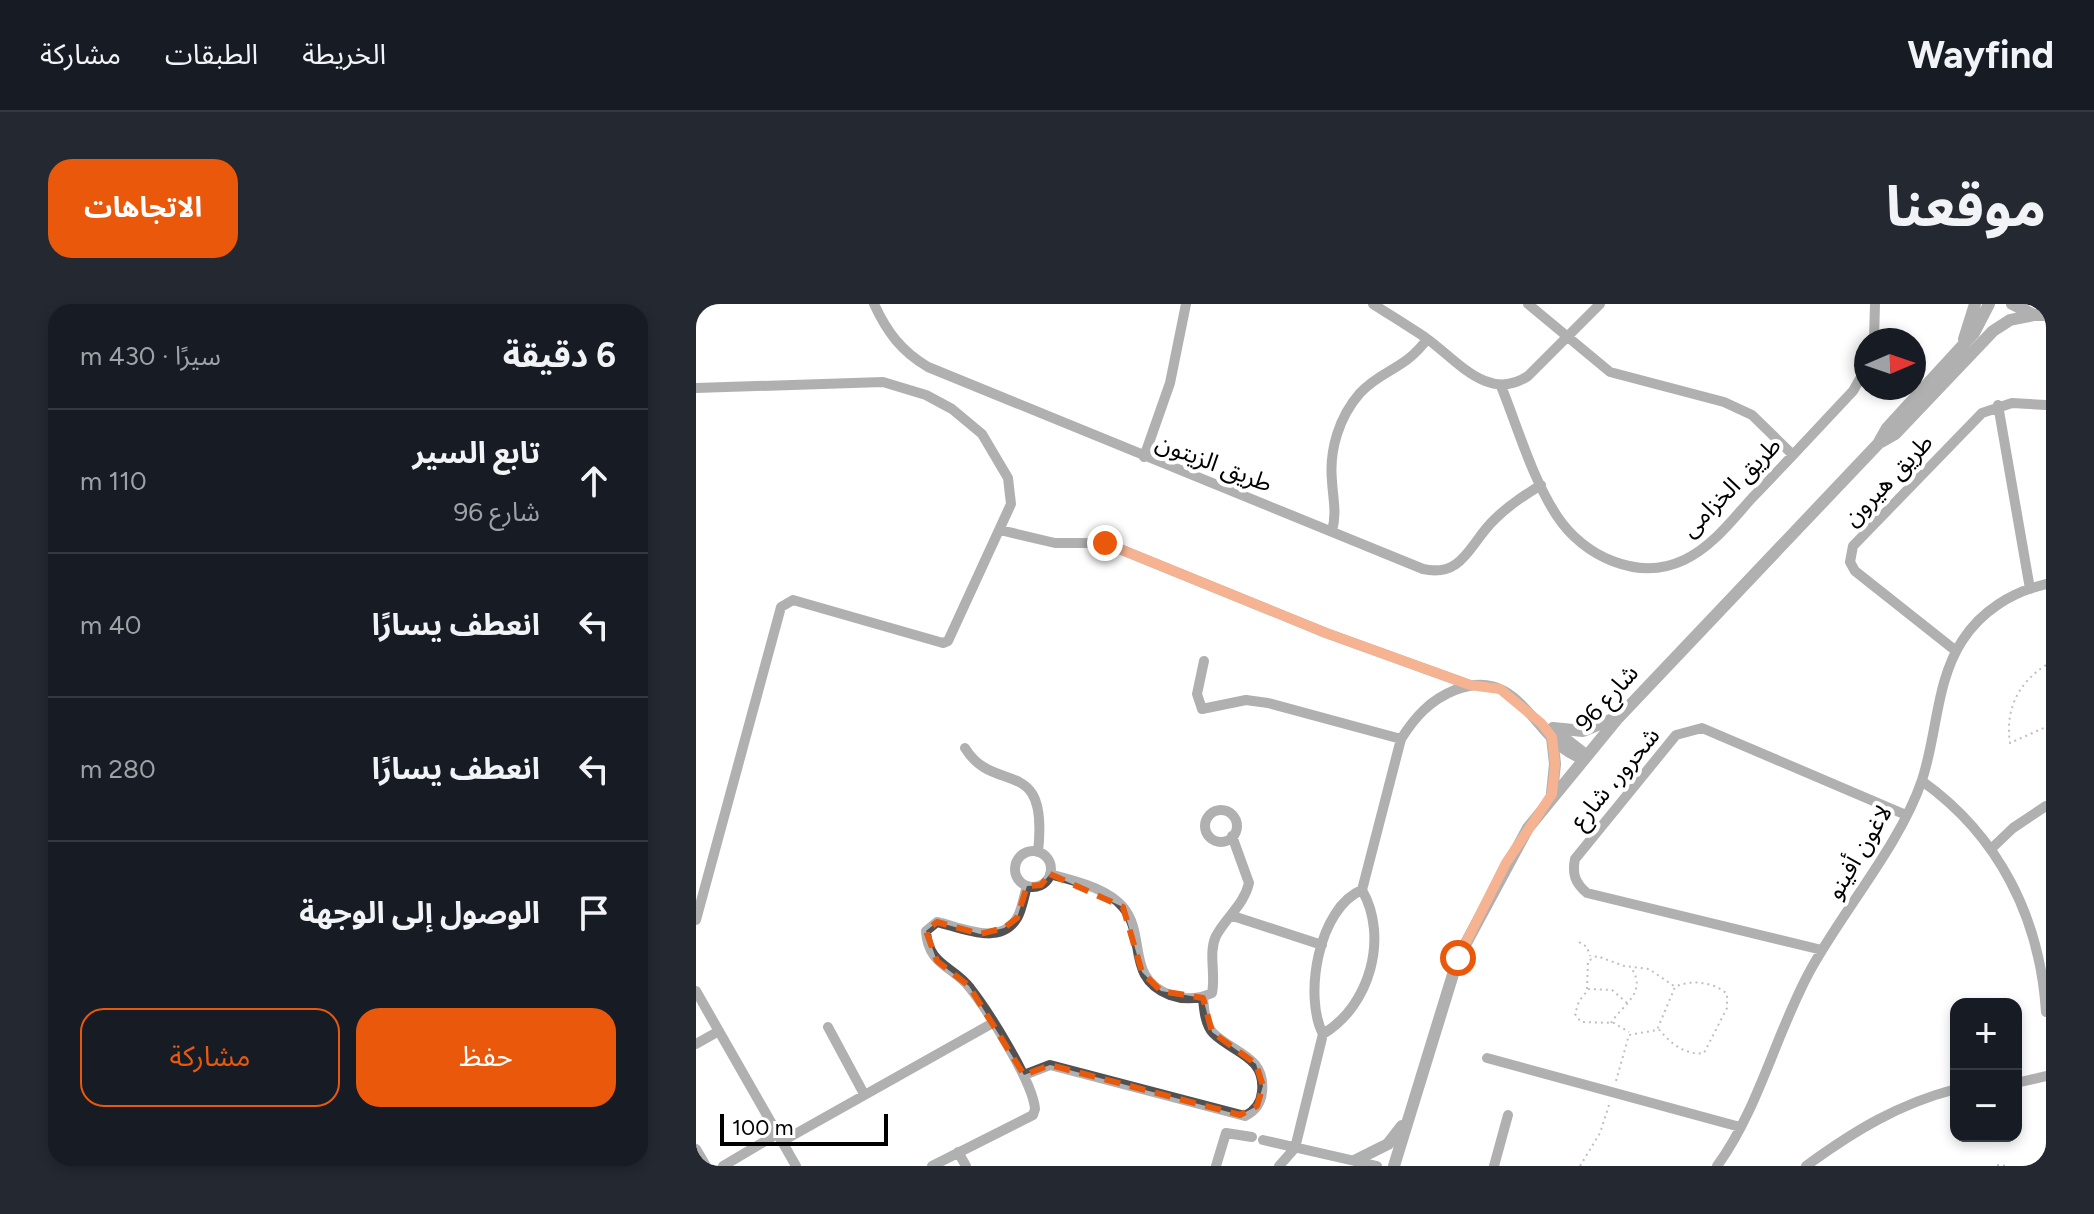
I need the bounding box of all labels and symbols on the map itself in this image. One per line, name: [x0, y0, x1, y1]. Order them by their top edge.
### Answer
north arrow: [1854, 328, 1926, 400]
street label: طريق الزيتون: [1152, 427, 1276, 499]
street label: طريق هيرون: [1837, 428, 1939, 532]
street label: طريق الخزامى: [1675, 431, 1787, 543]
route end: [1087, 525, 1123, 561]
street label: شارع 96: [1569, 658, 1646, 739]
street label: شحرور، شارع: [1564, 721, 1668, 836]
street label: لاغون أفينو: [1818, 799, 1898, 904]
route start: [1440, 940, 1476, 976]
scale bar: [720, 1110, 888, 1146]

